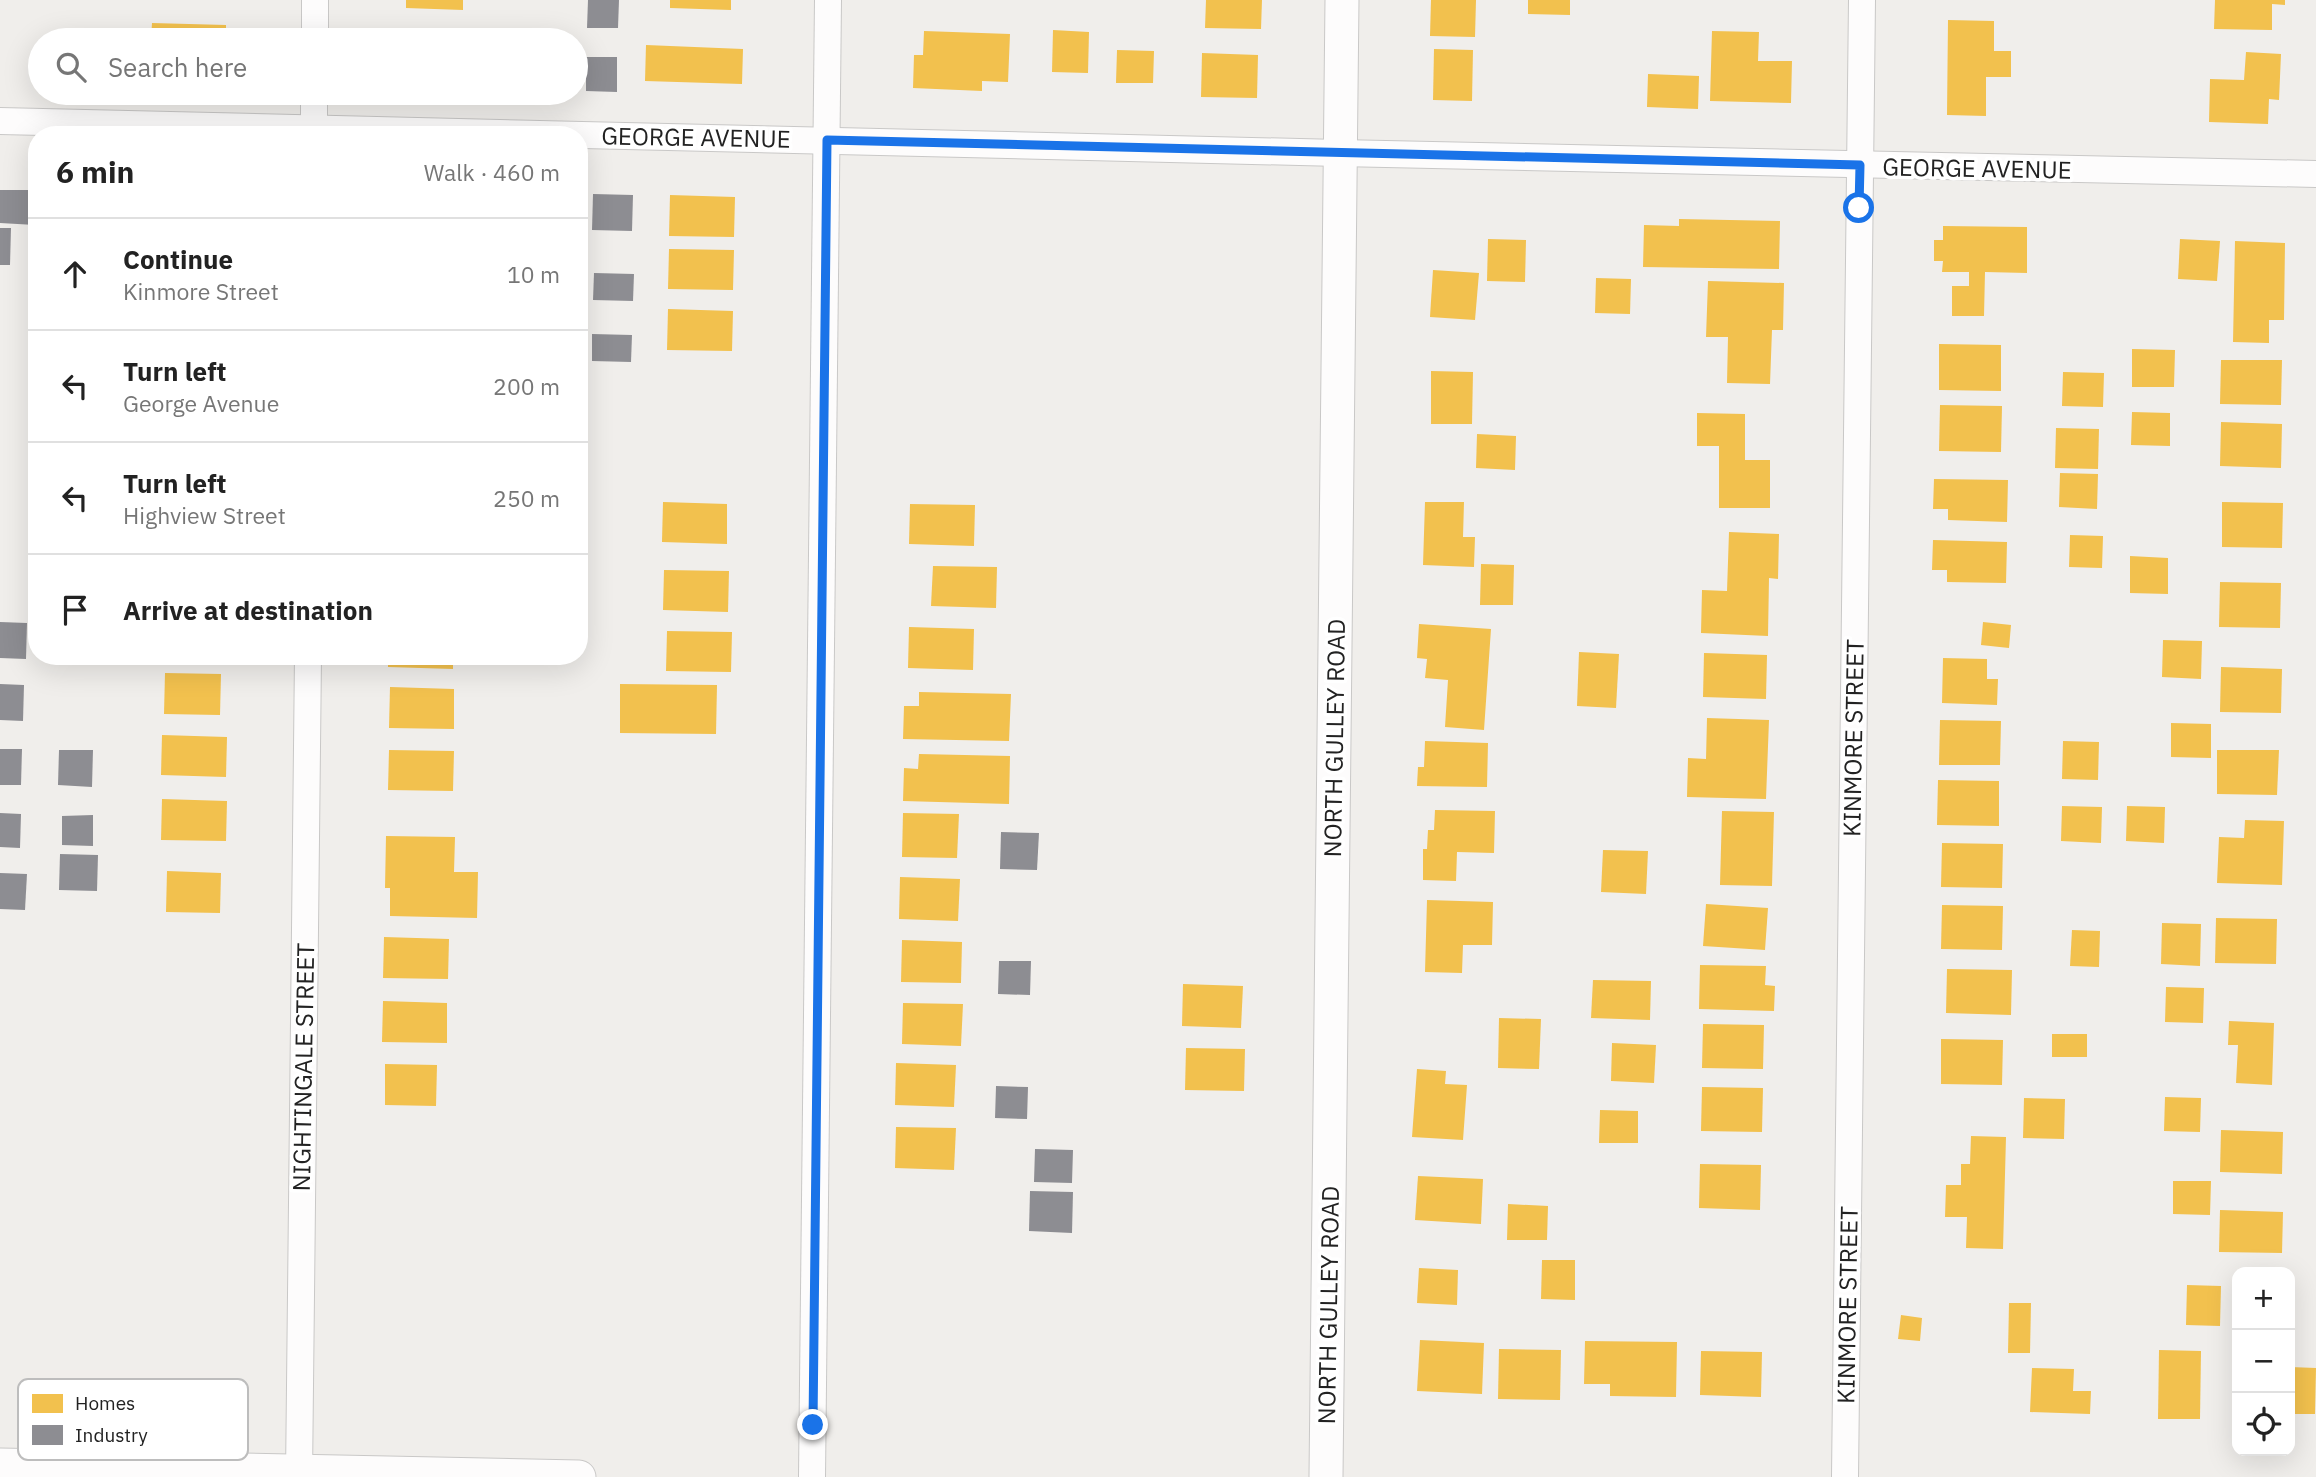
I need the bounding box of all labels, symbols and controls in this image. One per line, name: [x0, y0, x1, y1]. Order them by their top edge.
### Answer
search box: [28, 28, 588, 105]
icon: search: [52, 48, 90, 86]
text: Search here: [108, 50, 247, 84]
street label: GEORGE AVENUE: [601, 119, 791, 155]
street label: GEORGE AVENUE: [1882, 150, 2072, 186]
text: 6 min: [56, 152, 134, 191]
text: Walk · 460 m: [424, 157, 560, 187]
route start: [1843, 192, 1874, 223]
text: Continue: [123, 242, 233, 276]
icon: ahead: [56, 255, 94, 293]
text: 10 m: [507, 259, 560, 289]
text: Kinmore Street: [123, 276, 279, 306]
text: Turn left: [123, 354, 226, 388]
icon: left: [56, 367, 94, 405]
text: 200 m: [493, 371, 560, 401]
text: George Avenue: [123, 388, 279, 418]
text: Turn left: [123, 466, 226, 500]
icon: left: [56, 479, 94, 517]
text: 250 m: [493, 483, 560, 513]
text: Highview Street: [123, 500, 286, 530]
icon: arrive: [56, 591, 94, 629]
text: Arrive at destination: [123, 593, 373, 627]
street label: NORTH GULLEY ROAD: [1316, 618, 1352, 858]
street label: KINMORE STREET: [1835, 639, 1871, 837]
street label: NIGHTINGALE STREET: [285, 942, 321, 1192]
street label: NORTH GULLEY ROAD: [1310, 1185, 1346, 1425]
street label: KINMORE STREET: [1829, 1206, 1865, 1404]
map controls: [2232, 1267, 2295, 1456]
button: +: [2232, 1267, 2295, 1330]
button: −: [2232, 1330, 2295, 1393]
legend: [18, 1379, 248, 1460]
text: Homes: [75, 1391, 135, 1415]
button: locate: [2232, 1393, 2295, 1456]
route end: [797, 1409, 828, 1440]
text: Industry: [75, 1423, 148, 1447]

